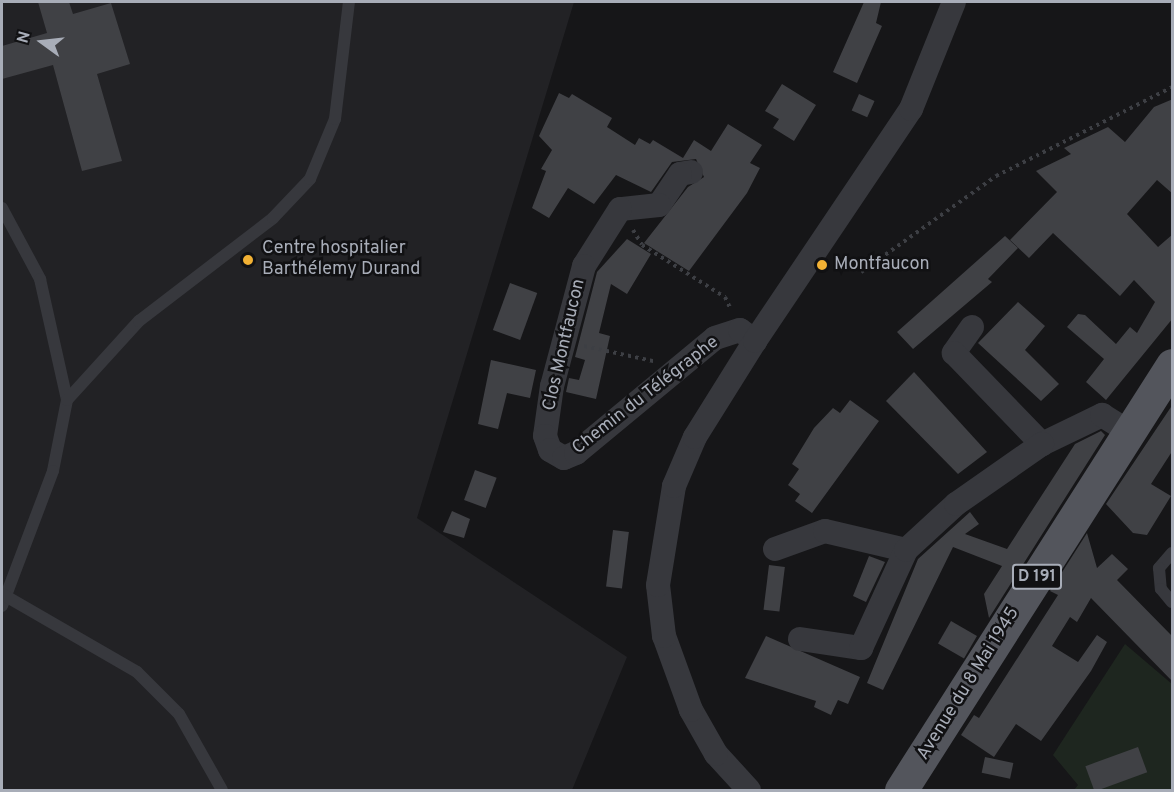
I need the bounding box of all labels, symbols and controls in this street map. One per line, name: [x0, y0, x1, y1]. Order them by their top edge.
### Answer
north arrow: [12, 12, 72, 72]
text: N: [13, 29, 36, 45]
place label: Centre hospitalier Barthélemy Durand: [262, 239, 420, 282]
marker: Centre hospitalier Barthélemy Durand: [239, 251, 257, 269]
place label: Montfaucon: [834, 254, 930, 276]
marker: Montfaucon: [815, 258, 829, 272]
street label: Clos Montfaucon: [539, 277, 591, 413]
street label: Chemin du Télégraphe: [568, 332, 724, 460]
road number: D 191: [1012, 564, 1062, 590]
street label: Avenue du 8 Mai 1945: [913, 604, 1025, 764]

